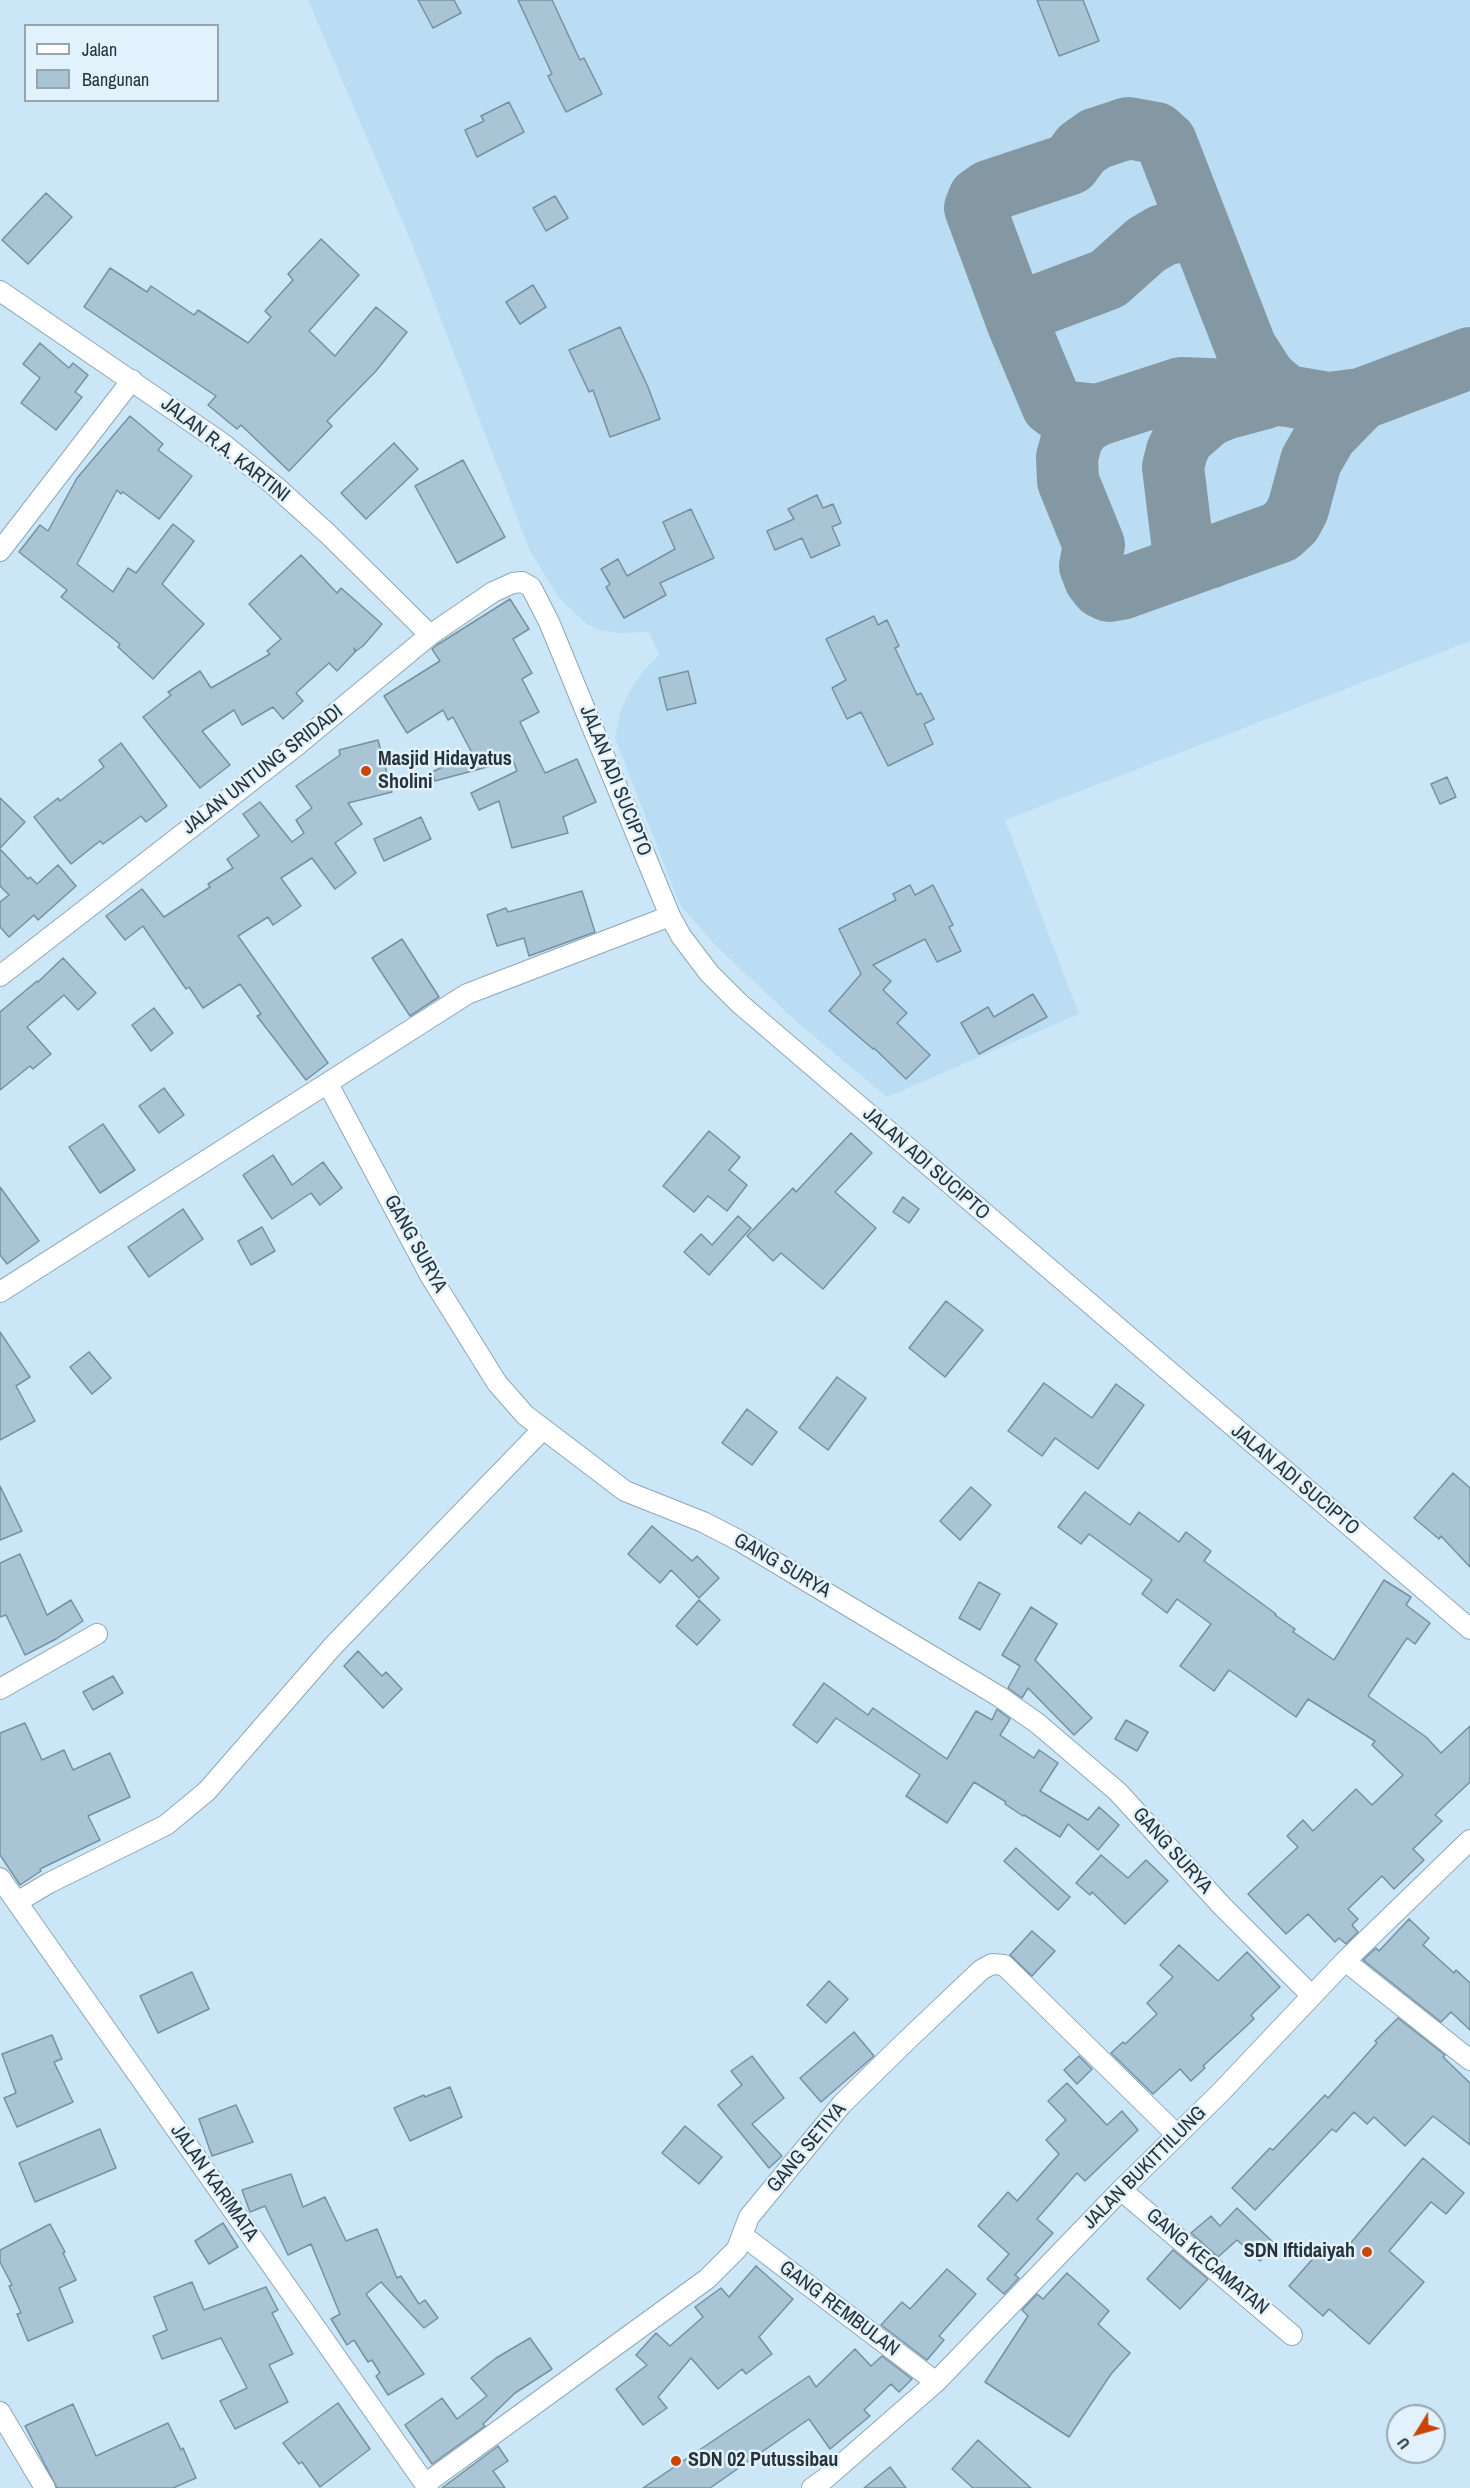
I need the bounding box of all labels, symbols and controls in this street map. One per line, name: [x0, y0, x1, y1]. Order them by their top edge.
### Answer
legend: [24, 24, 219, 102]
text: Jalan: [82, 37, 117, 62]
text: Bangunan: [82, 67, 149, 92]
street label: JALAN R.A. KARTINI: [156, 392, 294, 508]
street label: JALAN UNTUNG SRIDADI: [178, 700, 348, 840]
street label: JALAN ADI SUCIPTO: [574, 702, 656, 860]
place label: Masjid Hidayatus Sholini: [378, 748, 512, 795]
marker: Masjid Hidayatus Sholini: [359, 764, 373, 778]
street label: JALAN ADI SUCIPTO: [858, 1102, 994, 1226]
street label: GANG SURYA: [378, 1191, 452, 1297]
street label: JALAN ADI SUCIPTO: [1226, 1419, 1364, 1541]
street label: GANG SURYA: [729, 1529, 835, 1603]
street label: GANG SURYA: [1127, 1803, 1217, 1899]
street label: GANG SETIYA: [762, 2098, 852, 2198]
street label: JALAN BUKITTILUNG: [1079, 2102, 1211, 2234]
street label: JALAN KARIMATA: [165, 2120, 263, 2246]
street label: GANG KECAMATAN: [1141, 2204, 1273, 2320]
place label: SDN Iftidaiyah: [1244, 2240, 1355, 2264]
marker: SDN Iftidaiyah: [1360, 2245, 1374, 2259]
street label: GANG REMBULAN: [774, 2256, 904, 2362]
north arrow: [1386, 2404, 1446, 2464]
text: U: [1392, 2433, 1415, 2454]
place label: SDN 02 Putussibau: [688, 2449, 838, 2473]
marker: SDN 02 Putussibau: [669, 2454, 683, 2468]

